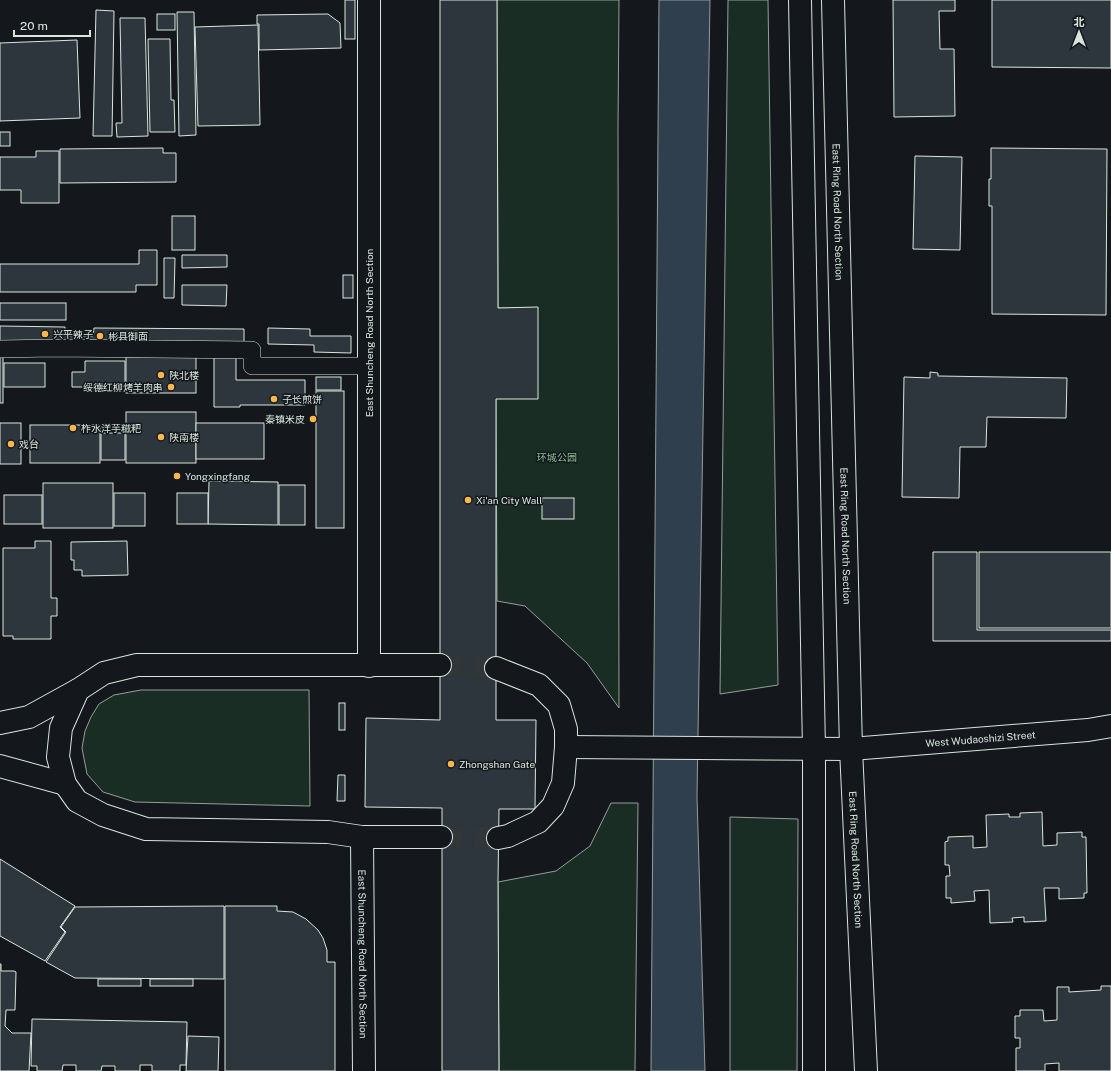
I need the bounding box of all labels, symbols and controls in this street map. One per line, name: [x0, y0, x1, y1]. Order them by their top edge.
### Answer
scale bar: [14, 12, 90, 38]
north arrow: [1059, 12, 1099, 52]
text: 北: [1074, 16, 1085, 28]
text: 20 m: [20, 19, 48, 33]
street label: East Ring Road North Section: [830, 143, 846, 281]
street label: East Shuncheng Road North Section: [363, 248, 375, 417]
place label: 兴平辣子: [53, 328, 93, 340]
marker: 兴平辣子: [40, 329, 50, 339]
place label: 彬县御面: [108, 330, 148, 342]
marker: 彬县御面: [95, 331, 105, 341]
place label: 陕北楼: [169, 369, 199, 381]
marker: 陕北楼: [156, 370, 166, 380]
place label: 绥德红柳烤羊肉串: [83, 381, 163, 393]
marker: 绥德红柳烤羊肉串: [166, 382, 176, 392]
place label: 子长煎饼: [282, 393, 322, 405]
marker: 子长煎饼: [269, 394, 279, 404]
place label: 秦镇米皮: [265, 413, 305, 425]
marker: 秦镇米皮: [308, 414, 318, 424]
place label: 柞水洋芋糍粑: [81, 422, 141, 434]
marker: 柞水洋芋糍粑: [68, 423, 78, 433]
place label: 陕南楼: [169, 431, 199, 443]
marker: 陕南楼: [156, 432, 166, 442]
place label: 戏台: [19, 438, 39, 450]
marker: 戏台: [6, 439, 16, 449]
park label: 环城公园: [537, 451, 577, 463]
street label: East Ring Road North Section: [838, 467, 854, 605]
place label: Yongxingfang: [185, 470, 250, 482]
marker: Yongxingfang: [172, 471, 182, 481]
place label: Xi'an City Wall: [476, 494, 542, 506]
marker: Xi'an City Wall: [463, 495, 473, 505]
street label: West Wudaoshizi Street: [925, 728, 1036, 749]
place label: Zhongshan Gate: [459, 758, 535, 770]
marker: Zhongshan Gate: [446, 759, 456, 769]
street label: East Ring Road North Section: [847, 791, 865, 929]
street label: East Shuncheng Road North Section: [356, 870, 370, 1039]

